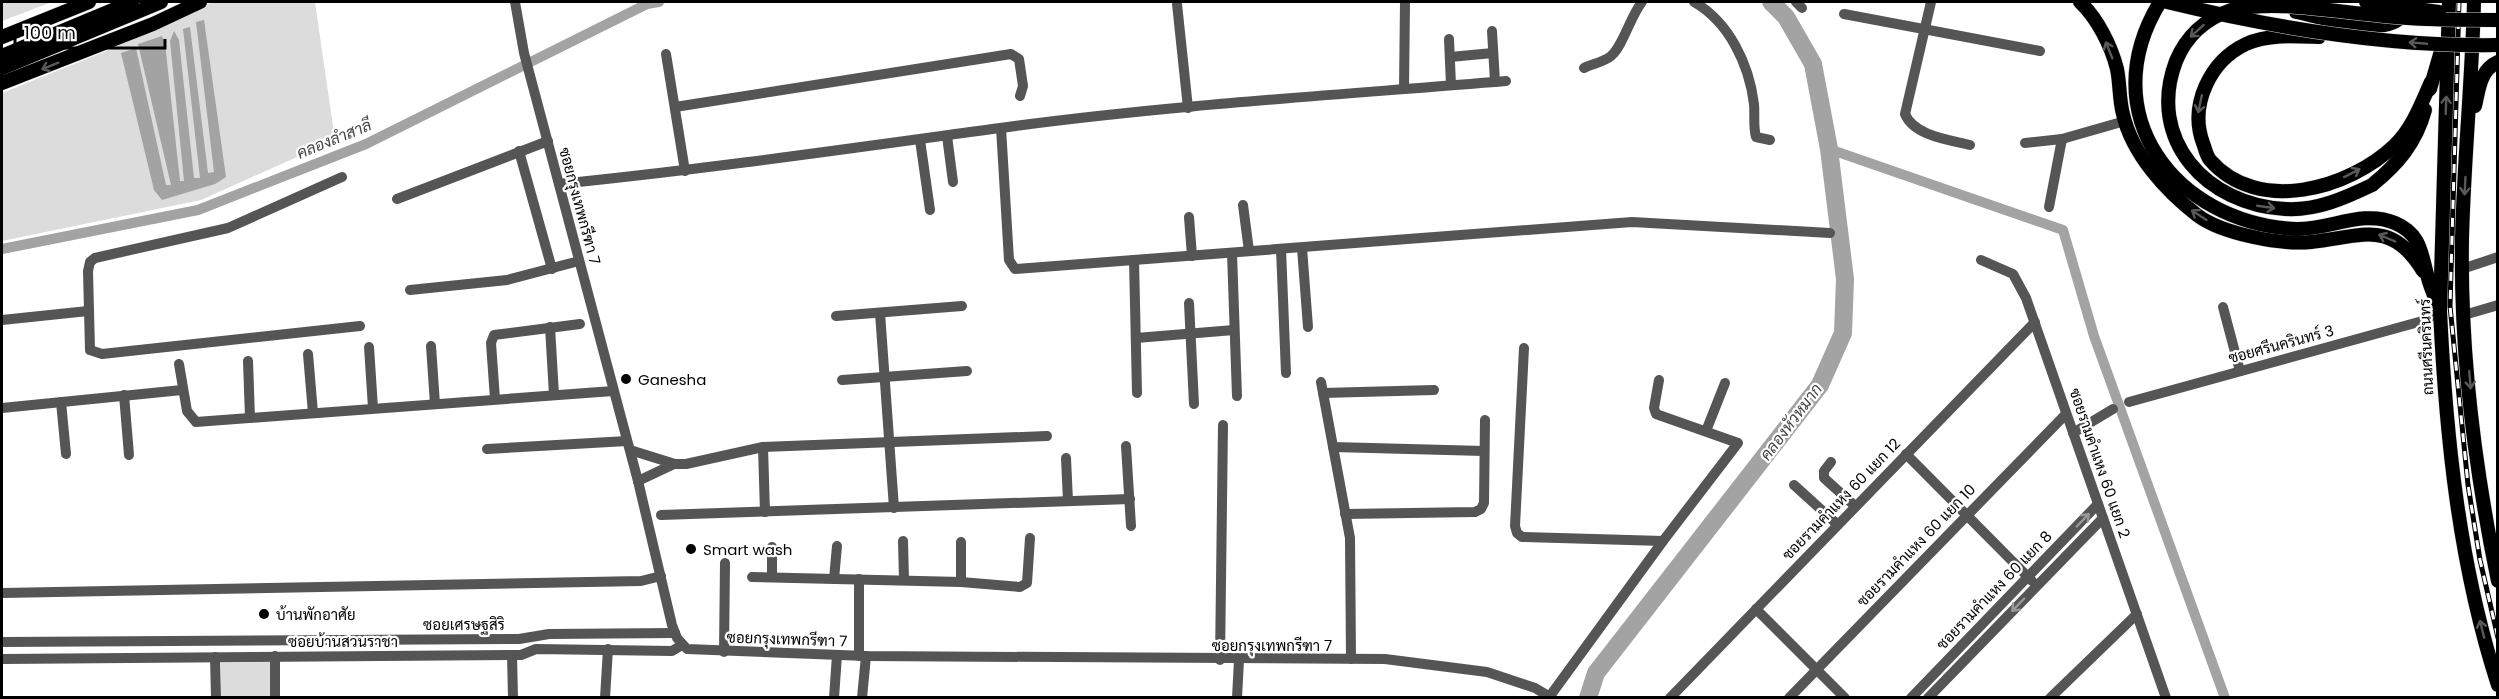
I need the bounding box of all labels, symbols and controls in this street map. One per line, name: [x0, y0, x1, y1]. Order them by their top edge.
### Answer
scale bar: [15, 12, 165, 50]
text: 100 m: [24, 20, 76, 45]
one-way arrow: [2190, 24, 2205, 38]
one-way arrow: [2409, 38, 2429, 49]
one-way arrow: [2103, 41, 2114, 60]
one-way arrow: [41, 61, 59, 72]
one-way arrow: [2194, 94, 2205, 113]
one-way arrow: [2440, 96, 2451, 116]
water label: คลองลำสาลี: [293, 113, 376, 164]
street label: ซอยกรุงเทพกรีฑา 7: [553, 145, 606, 267]
one-way arrow: [2343, 167, 2361, 179]
one-way arrow: [2459, 175, 2470, 195]
one-way arrow: [2256, 201, 2276, 212]
one-way arrow: [2191, 208, 2208, 220]
one-way arrow: [2378, 232, 2397, 243]
street label: ถนนศรีนครินทร์: [2414, 298, 2438, 396]
street label: ซอยศรีนครินทร์ 3: [2226, 320, 2336, 368]
place label: Ganesha: [638, 369, 706, 390]
one-way arrow: [2465, 370, 2476, 390]
marker: Ganesha: [619, 372, 633, 386]
water label: คลองหัวหมาก: [1754, 379, 1828, 465]
street label: ซอยรามคำแหง 60 แยก 2: [2064, 385, 2136, 541]
street label: ซอยรามคำแหง 60 แยก 12: [1777, 433, 1905, 565]
street label: ซอยรามคำแหง 60 แยก 10: [1852, 479, 1980, 611]
one-way arrow: [2075, 512, 2090, 527]
street label: ซอยรามคำแหง 60 แยก 8: [1932, 526, 2056, 654]
place label: Smart wash: [703, 539, 792, 560]
marker: Smart wash: [684, 542, 698, 556]
one-way arrow: [2011, 598, 2026, 613]
place label: บ้านพักอาศัย: [276, 604, 356, 625]
marker: บ้านพักอาศัย: [257, 607, 271, 621]
street label: ซอยเศรษฐสิริ: [423, 614, 505, 635]
one-way arrow: [2476, 620, 2488, 639]
street label: ซอยกรุงเทพกรีฑา 7: [726, 626, 848, 653]
street label: ซอยบ้านสวนราชา: [288, 631, 398, 652]
street label: ซอยกรุงเทพกรีฑา 7: [1212, 635, 1332, 657]

